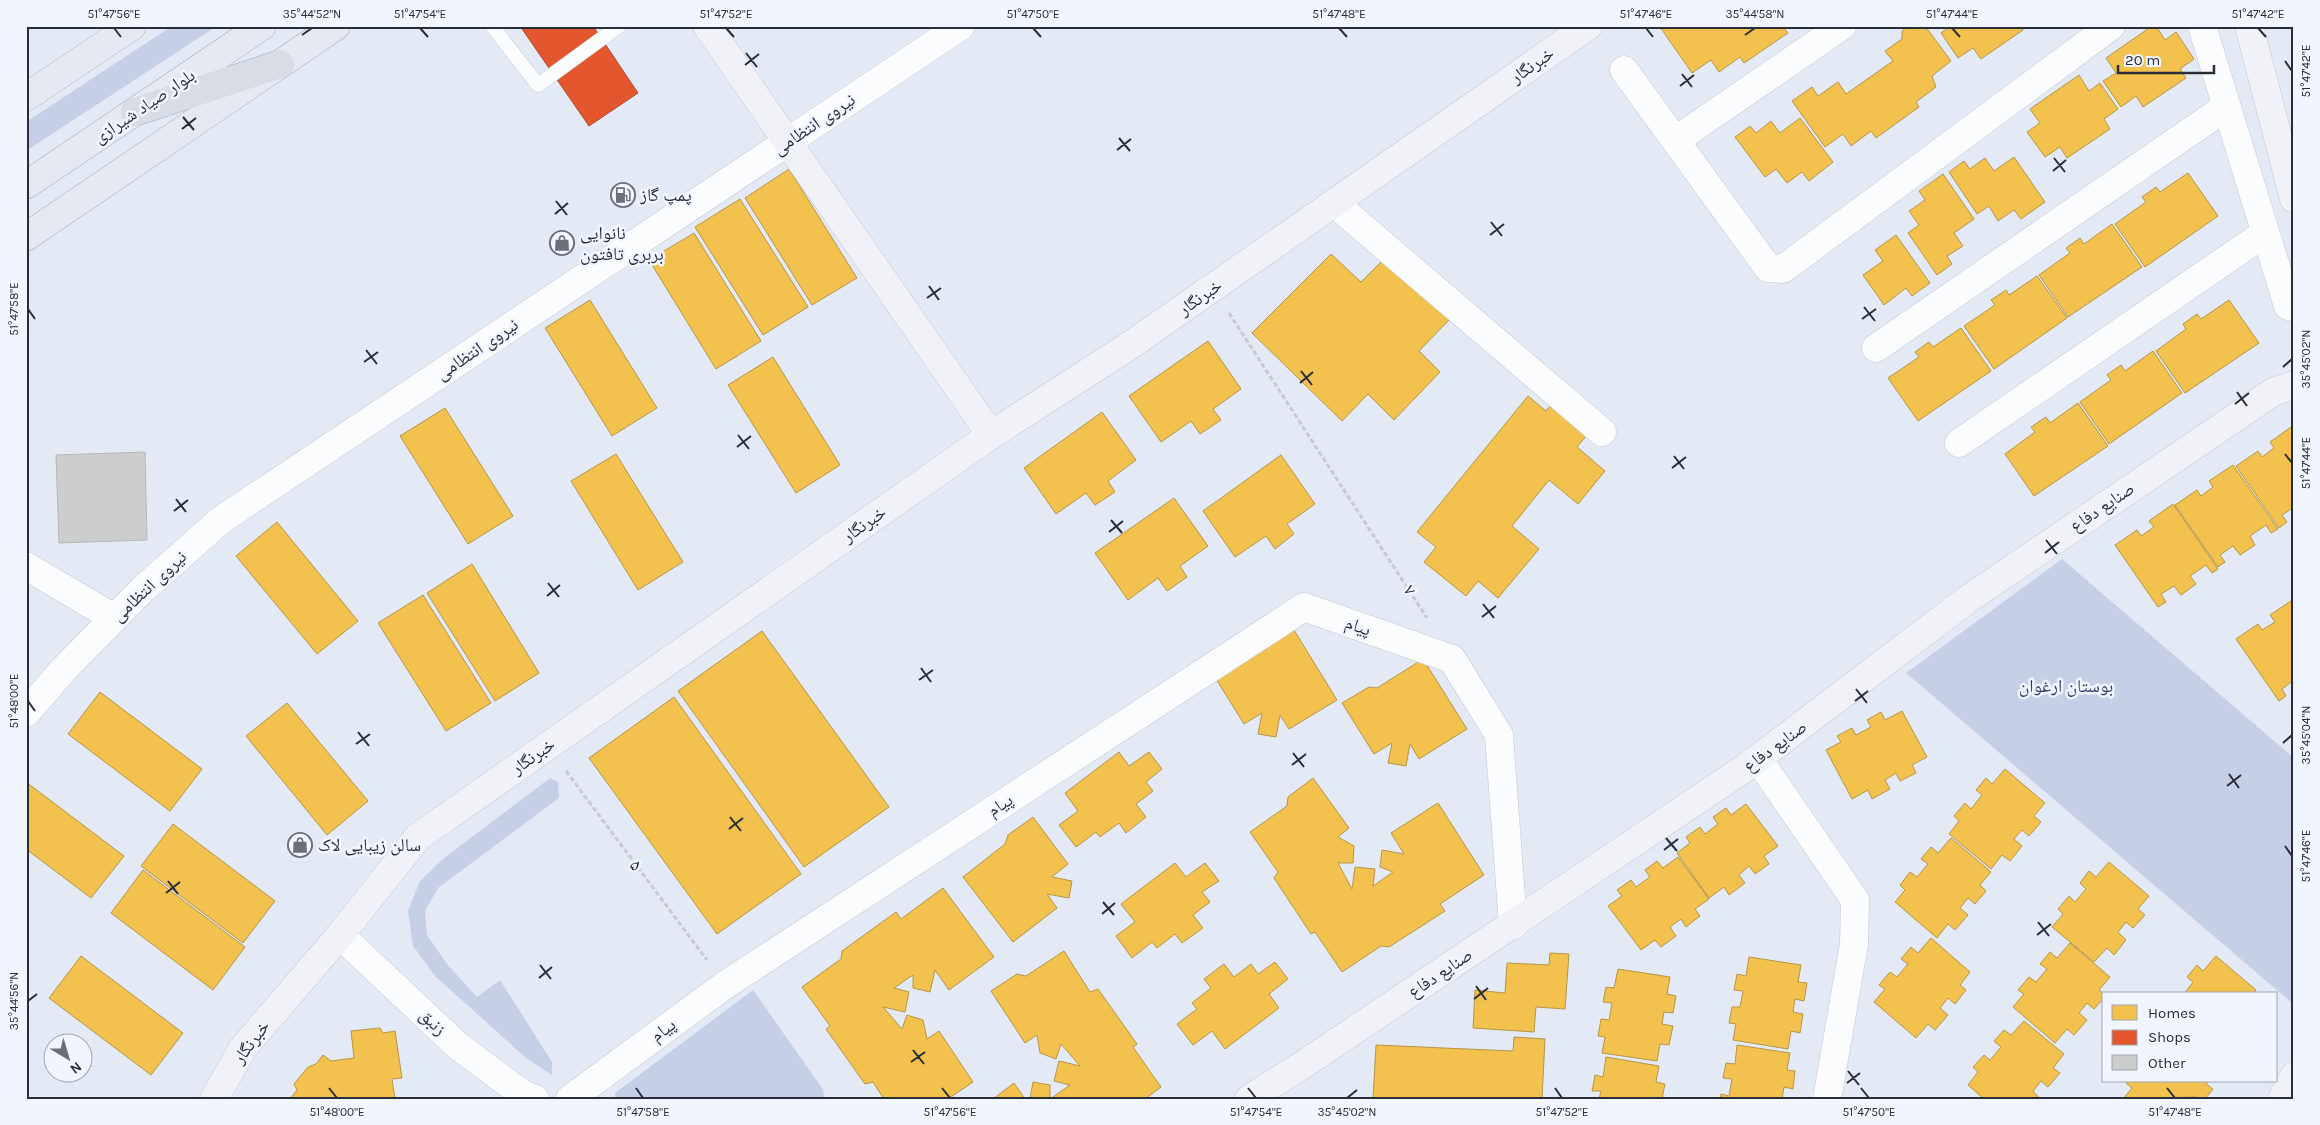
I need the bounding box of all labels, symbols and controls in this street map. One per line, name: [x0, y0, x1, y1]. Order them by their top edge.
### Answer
text: 51°47'56"E: [88, 7, 140, 21]
text: 35°44'52"N: [283, 7, 341, 21]
text: 51°47'54"E: [394, 7, 446, 21]
text: 51°47'52"E: [700, 7, 752, 21]
text: 51°47'50"E: [1006, 7, 1060, 21]
text: 51°47'48"E: [1312, 7, 1366, 21]
text: 51°47'46"E: [1620, 7, 1672, 21]
text: 35°44'58"N: [1726, 7, 1785, 21]
text: 51°47'44"E: [1926, 7, 1978, 21]
text: 51°47'42"E: [2232, 7, 2284, 21]
street label: خبرنگار: [1505, 42, 1558, 89]
scale bar: [2118, 42, 2214, 74]
text: 51°47'42"E: [2299, 45, 2313, 97]
text: 20 m: [2125, 51, 2160, 69]
street label: بلوار صیاد شیرازی: [89, 64, 199, 148]
street label: نیروی انتظامی: [769, 88, 859, 160]
fuel station icon: پمپ گاز: [610, 182, 636, 208]
place label: پمپ گاز: [639, 184, 692, 206]
place label: نانوایی بربری تافتون: [580, 222, 664, 265]
shop icon: نانوایی بربری تافتون: [549, 230, 575, 256]
street label: خبرنگار: [1173, 274, 1226, 321]
text: 51°47'58"E: [7, 282, 21, 336]
street label: نیروی انتظامی: [432, 313, 522, 385]
text: 35°45'02"N: [2299, 330, 2313, 389]
text: 51°47'44"E: [2299, 437, 2313, 489]
street label: صنایع دفاع: [2065, 477, 2139, 537]
street label: خبرنگار: [837, 501, 890, 548]
street label: نیروی انتظامی: [107, 546, 191, 626]
street label: ۷: [1399, 581, 1421, 599]
street label: پیام: [1342, 611, 1374, 642]
text: 51°48'00"E: [7, 673, 21, 729]
park label: بوستان ارغوان: [2019, 675, 2113, 697]
text: 35°45'04"N: [2299, 706, 2313, 764]
street label: صنایع دفاع: [1739, 716, 1812, 777]
street label: خبرنگار: [506, 733, 559, 780]
street label: پیام: [983, 789, 1017, 822]
text: 51°47'46"E: [2299, 830, 2313, 882]
shop icon: سالن زیبایی لاک: [287, 832, 313, 858]
place label: سالن زیبایی لاک: [318, 834, 421, 856]
street label: ۵: [625, 855, 647, 875]
street label: صنایع دفاع: [1403, 943, 1477, 1003]
text: 35°44'56"N: [7, 972, 21, 1030]
legend: [2102, 992, 2278, 1082]
street label: زنبق: [415, 1004, 451, 1040]
text: Homes: [2148, 1004, 2196, 1022]
street label: پیام: [646, 1013, 681, 1047]
street label: خبرنگار: [227, 1016, 274, 1069]
text: Shops: [2148, 1028, 2191, 1046]
north arrow: [42, 1032, 92, 1082]
text: Other: [2148, 1054, 2186, 1072]
text: N: [67, 1058, 85, 1078]
text: 51°48'00"E: [309, 1105, 365, 1119]
text: 51°47'58"E: [616, 1105, 670, 1119]
text: 51°47'56"E: [924, 1105, 976, 1119]
text: 51°47'54"E: [1230, 1105, 1282, 1119]
text: 35°45'02"N: [1318, 1105, 1377, 1119]
text: 51°47'52"E: [1536, 1105, 1588, 1119]
text: 51°47'50"E: [1842, 1105, 1896, 1119]
text: 51°47'48"E: [2148, 1105, 2202, 1119]

